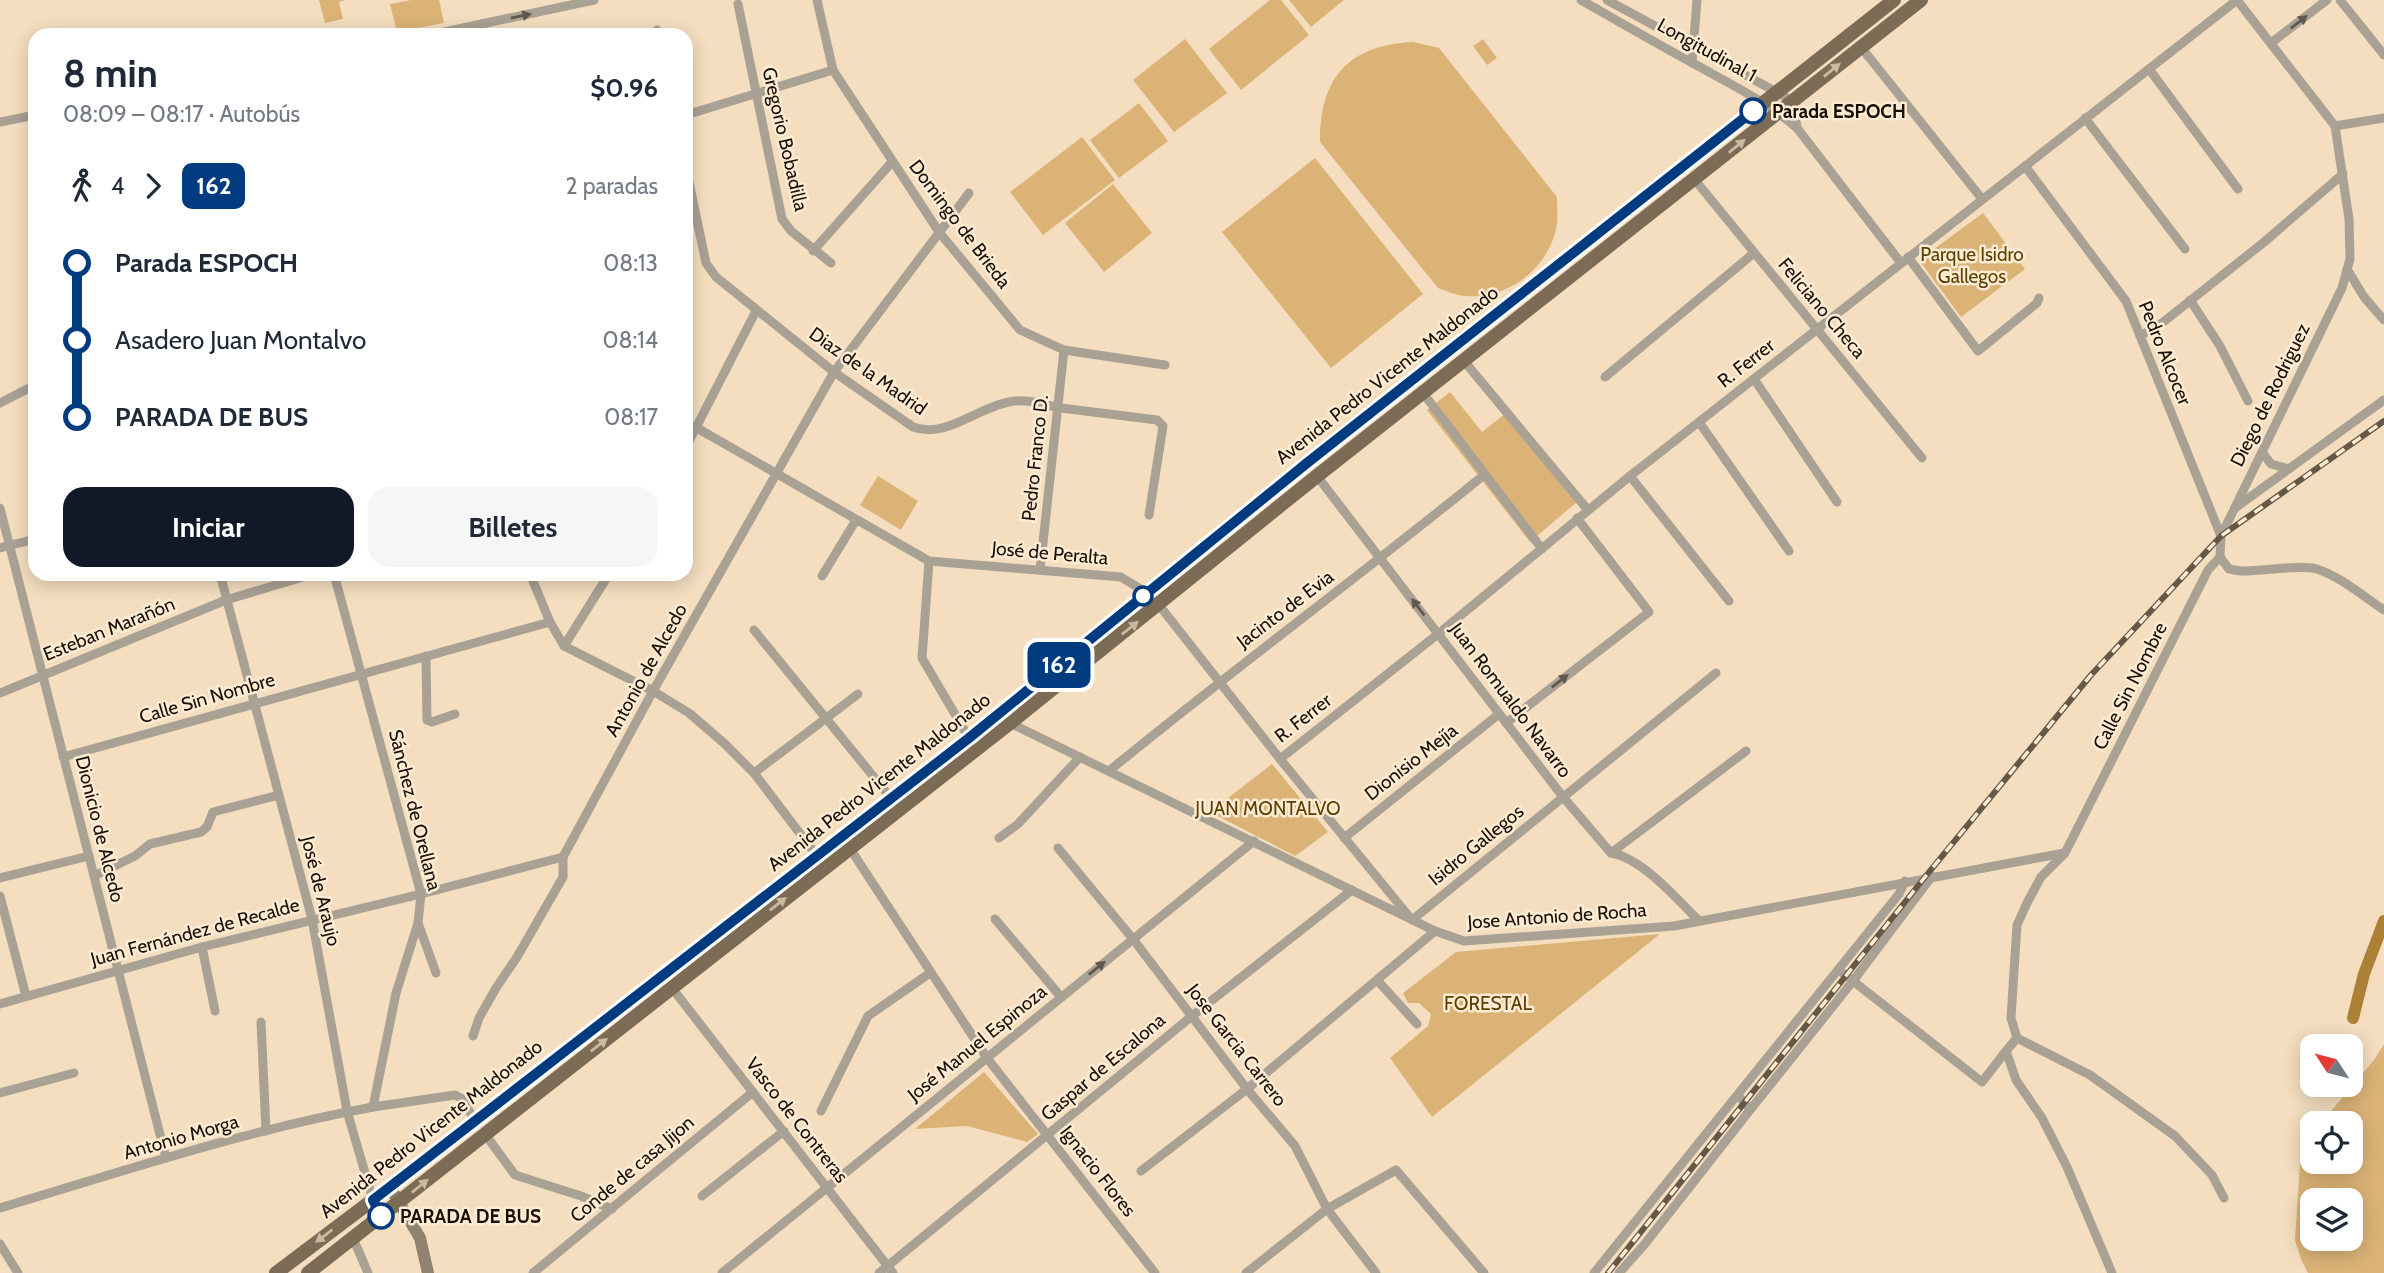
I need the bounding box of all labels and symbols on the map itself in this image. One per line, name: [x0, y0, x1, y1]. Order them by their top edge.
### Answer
one-way arrow: [510, 10, 532, 21]
street label: Longitudinal 1: [1653, 13, 1761, 87]
one-way arrow: [2290, 15, 2308, 29]
one-way arrow: [1824, 63, 1841, 78]
street label: Gregorio Bobadilla: [757, 65, 813, 213]
marker: Parada ESPOCH: [1740, 98, 1766, 124]
place label: Parada ESPOCH: [1772, 100, 1906, 123]
one-way arrow: [1728, 139, 1745, 154]
street label: Domingo de Brieda: [904, 155, 1016, 293]
park label: Parque Isidro Gallegos: [1920, 243, 2024, 288]
street label: Feliciano Checa: [1773, 253, 1871, 363]
street label: Avenida Pedro Vicente Maldonado: [1271, 281, 1503, 469]
street label: Pedro Alcocer: [2134, 297, 2196, 409]
street label: Diego de Rodriguez: [2225, 320, 2315, 470]
street label: Diaz de la Madrid: [805, 322, 931, 420]
street label: R. Ferrer: [1713, 334, 1779, 392]
street label: Pedro Franco D.: [1017, 394, 1053, 522]
street label: José de Peralta: [990, 536, 1109, 570]
street label: Jacinto de Evia: [1231, 565, 1338, 653]
unlabelled marker: [1133, 586, 1153, 606]
street label: Esteban Marañón: [40, 592, 178, 666]
one-way arrow: [1411, 598, 1425, 616]
street label: Antonio de Alcedo: [600, 600, 692, 740]
street label: Juan Romualdo Navarro: [1445, 617, 1577, 782]
street label: Calle Sin Nombre: [2088, 618, 2172, 754]
one-way arrow: [1122, 621, 1139, 636]
line badge: 162: [1019, 642, 1099, 688]
street label: Calle Sin Nombre: [137, 668, 278, 728]
one-way arrow: [1551, 674, 1569, 688]
street label: Avenida Pedro Vicente Maldonado: [763, 688, 995, 876]
street label: R. Ferrer: [1270, 689, 1336, 747]
street label: Dionisio Mejía: [1360, 719, 1462, 805]
street label: Sánchez de Orellana: [384, 727, 446, 893]
street label: Dionicio de Alcedo: [71, 753, 129, 905]
park label: JUAN MONTALVO: [1194, 797, 1341, 820]
street label: Isidro Gallegos: [1424, 800, 1528, 890]
street label: José de Araujo: [296, 833, 346, 948]
street label: Juan Fernández de Recalde: [87, 893, 302, 971]
one-way arrow: [768, 897, 786, 912]
street label: Jose Antonio de Rocha: [1466, 898, 1647, 934]
one-way arrow: [1088, 961, 1106, 976]
street label: Jose Garcia Carrero: [1181, 978, 1292, 1111]
street label: José Manuel Espinoza: [902, 980, 1051, 1107]
park label: FORESTAL: [1444, 992, 1532, 1015]
street label: Gaspar de Escalona: [1036, 1008, 1170, 1126]
north arrow: [2300, 1034, 2362, 1097]
street label: Avenida Pedro Vicente Maldonado: [315, 1035, 547, 1223]
one-way arrow: [589, 1037, 607, 1052]
street label: Vasco de Contreras: [741, 1053, 853, 1187]
street label: Antonio Morga: [121, 1110, 241, 1164]
street label: Conde de casa Jijon: [565, 1111, 699, 1227]
street label: Ignacio Flores: [1055, 1121, 1141, 1221]
one-way arrow: [410, 1178, 428, 1193]
marker: PARADA DE BUS: [368, 1203, 394, 1229]
place label: PARADA DE BUS: [400, 1205, 541, 1228]
one-way arrow: [316, 1229, 334, 1244]

